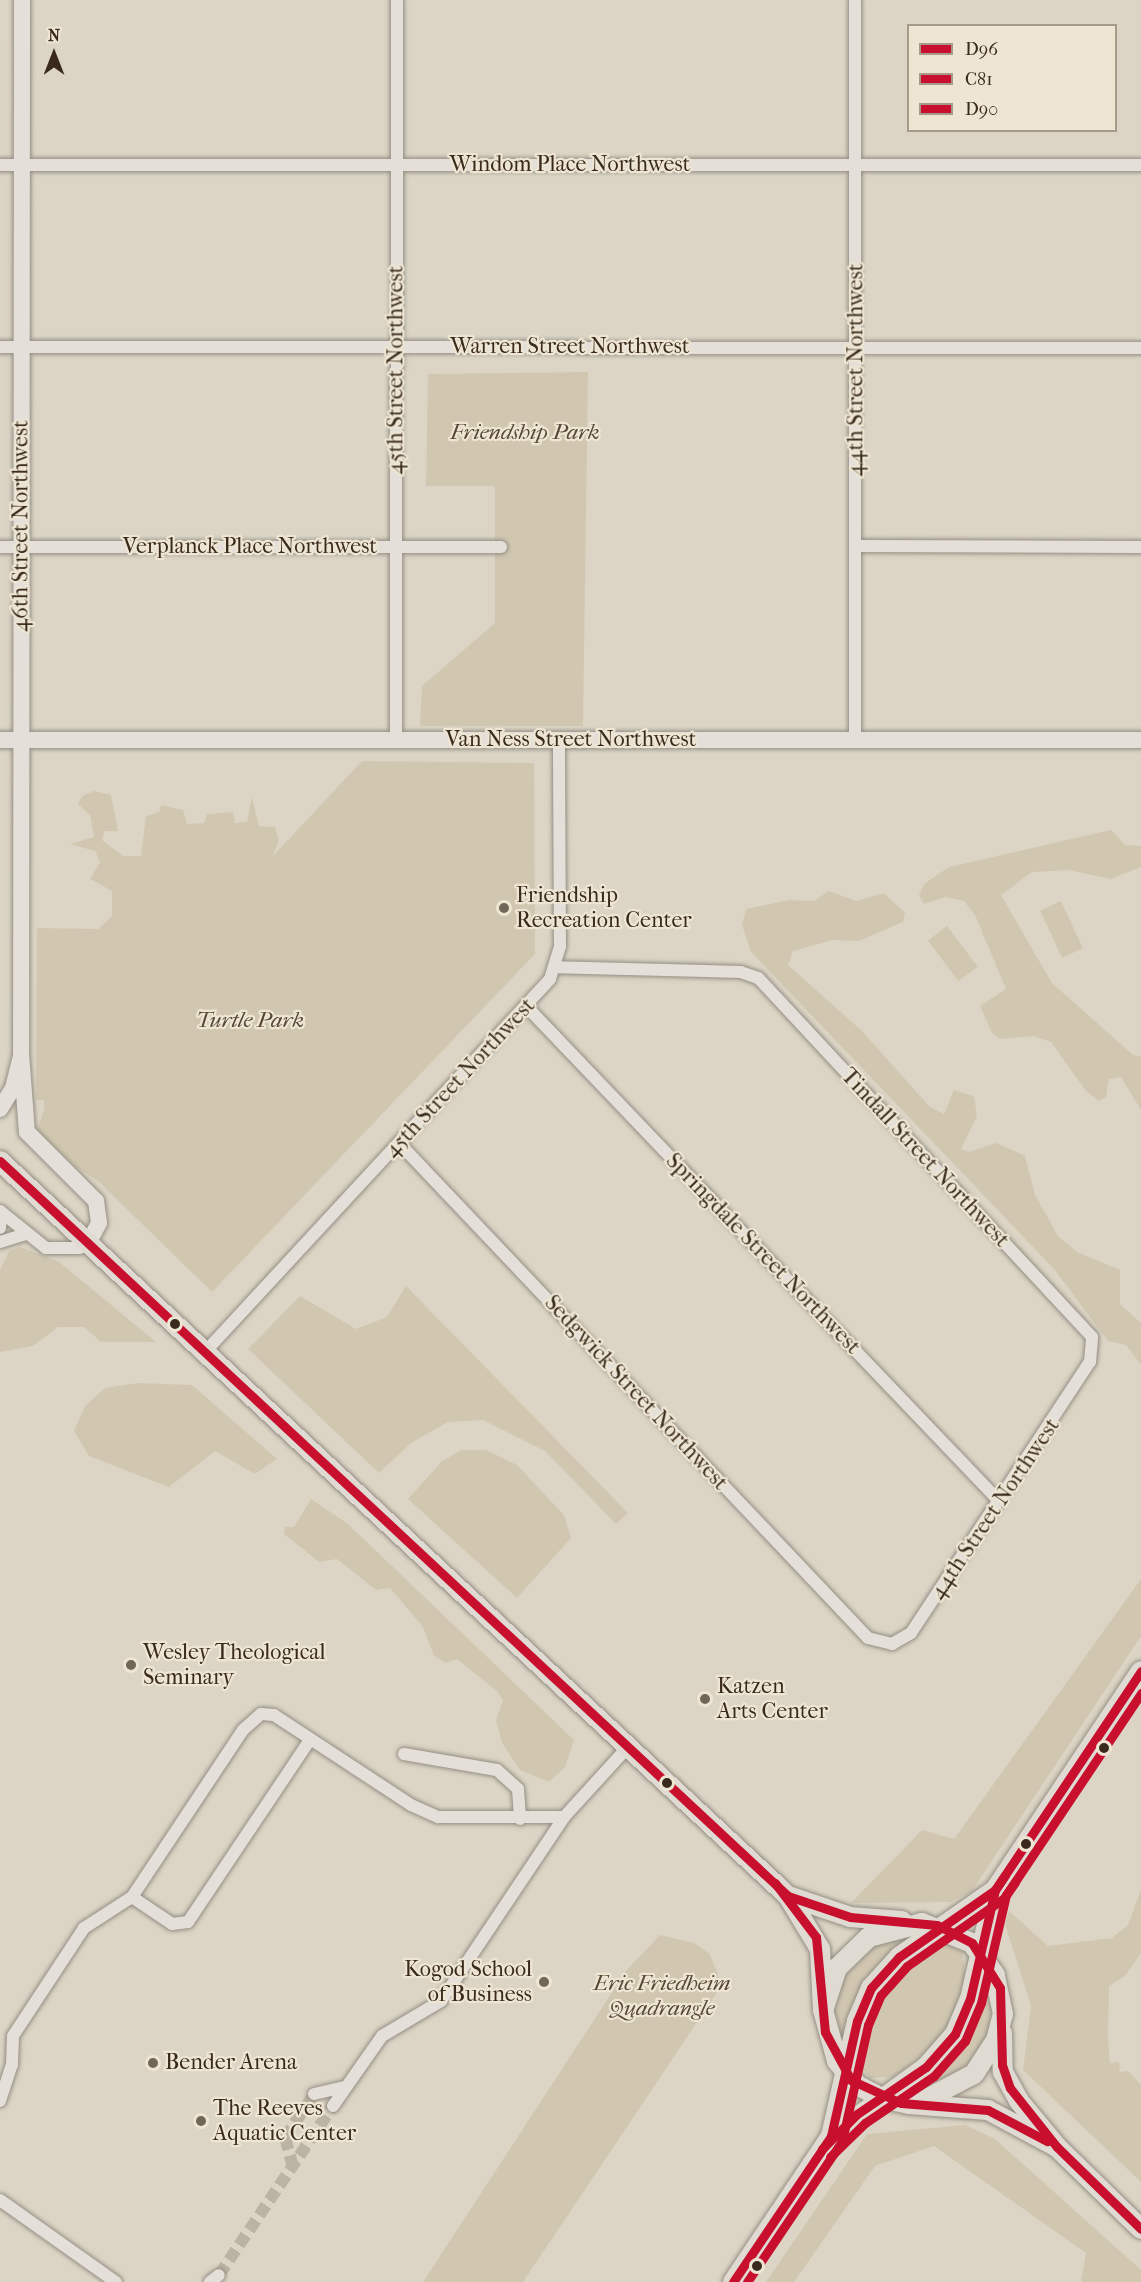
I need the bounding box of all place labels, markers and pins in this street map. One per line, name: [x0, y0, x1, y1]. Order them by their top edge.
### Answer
place label: Friendship Recreation Center: [516, 882, 692, 933]
marker: Friendship Recreation Center: [497, 901, 511, 915]
unlabelled marker: [169, 1318, 181, 1330]
place label: Wesley Theological Seminary: [143, 1639, 326, 1690]
marker: Wesley Theological Seminary: [124, 1658, 138, 1672]
place label: Katzen Arts Center: [717, 1673, 828, 1724]
marker: Katzen Arts Center: [698, 1692, 712, 1706]
unlabelled marker: [1098, 1742, 1110, 1754]
unlabelled marker: [661, 1777, 673, 1789]
unlabelled marker: [1020, 1838, 1032, 1850]
place label: Kogod School of Business: [404, 1956, 532, 2008]
marker: Kogod School of Business: [537, 1975, 551, 1989]
place label: Bender Arena: [165, 2050, 297, 2076]
marker: Bender Arena: [146, 2056, 160, 2070]
place label: The Reeves Aquatic Center: [213, 2095, 356, 2146]
marker: The Reeves Aquatic Center: [194, 2114, 208, 2128]
unlabelled marker: [751, 2260, 763, 2272]

